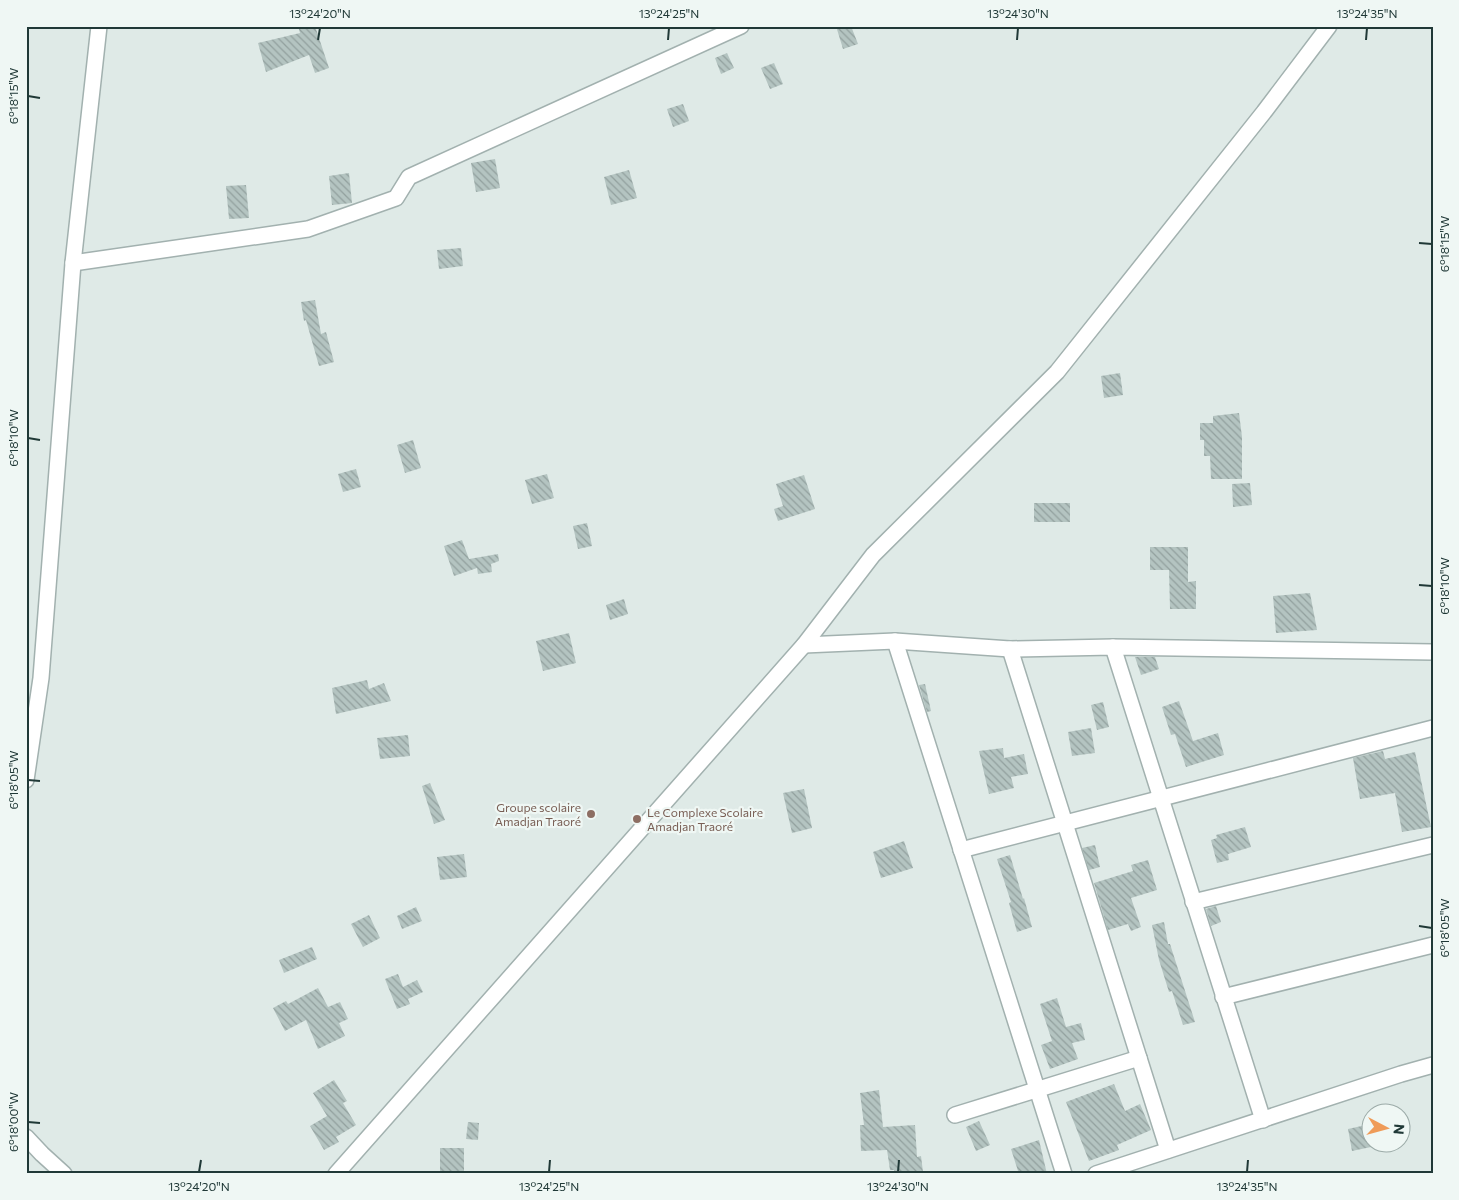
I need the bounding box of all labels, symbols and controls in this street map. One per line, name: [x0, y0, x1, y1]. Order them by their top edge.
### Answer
text: 13°24'20"N: [289, 6, 351, 20]
text: 13°24'25"N: [639, 6, 699, 20]
text: 13°24'30"N: [987, 6, 1049, 20]
text: 13°24'35"N: [1337, 6, 1397, 20]
text: 6°18'15"W: [6, 68, 20, 124]
text: 6°18'15"W: [1437, 216, 1451, 272]
text: 6°18'10"W: [6, 409, 20, 467]
text: 6°18'10"W: [1437, 557, 1451, 615]
text: 6°18'05"W: [6, 750, 20, 810]
place label: Groupe scolaire Amadjan Traoré: [495, 800, 581, 828]
place label: Le Complexe Scolaire Amadjan Traoré: [647, 805, 763, 833]
marker: Groupe scolaire Amadjan Traoré: [585, 808, 597, 820]
marker: Le Complexe Scolaire Amadjan Traoré: [631, 813, 643, 825]
text: 6°18'05"W: [1437, 898, 1451, 958]
text: 6°18'00"W: [6, 1092, 20, 1152]
north arrow: [1362, 1102, 1412, 1152]
text: N: [1390, 1123, 1408, 1136]
text: 13°24'20"N: [168, 1179, 230, 1193]
text: 13°24'25"N: [519, 1179, 579, 1193]
text: 13°24'30"N: [867, 1179, 929, 1193]
text: 13°24'35"N: [1217, 1179, 1277, 1193]

